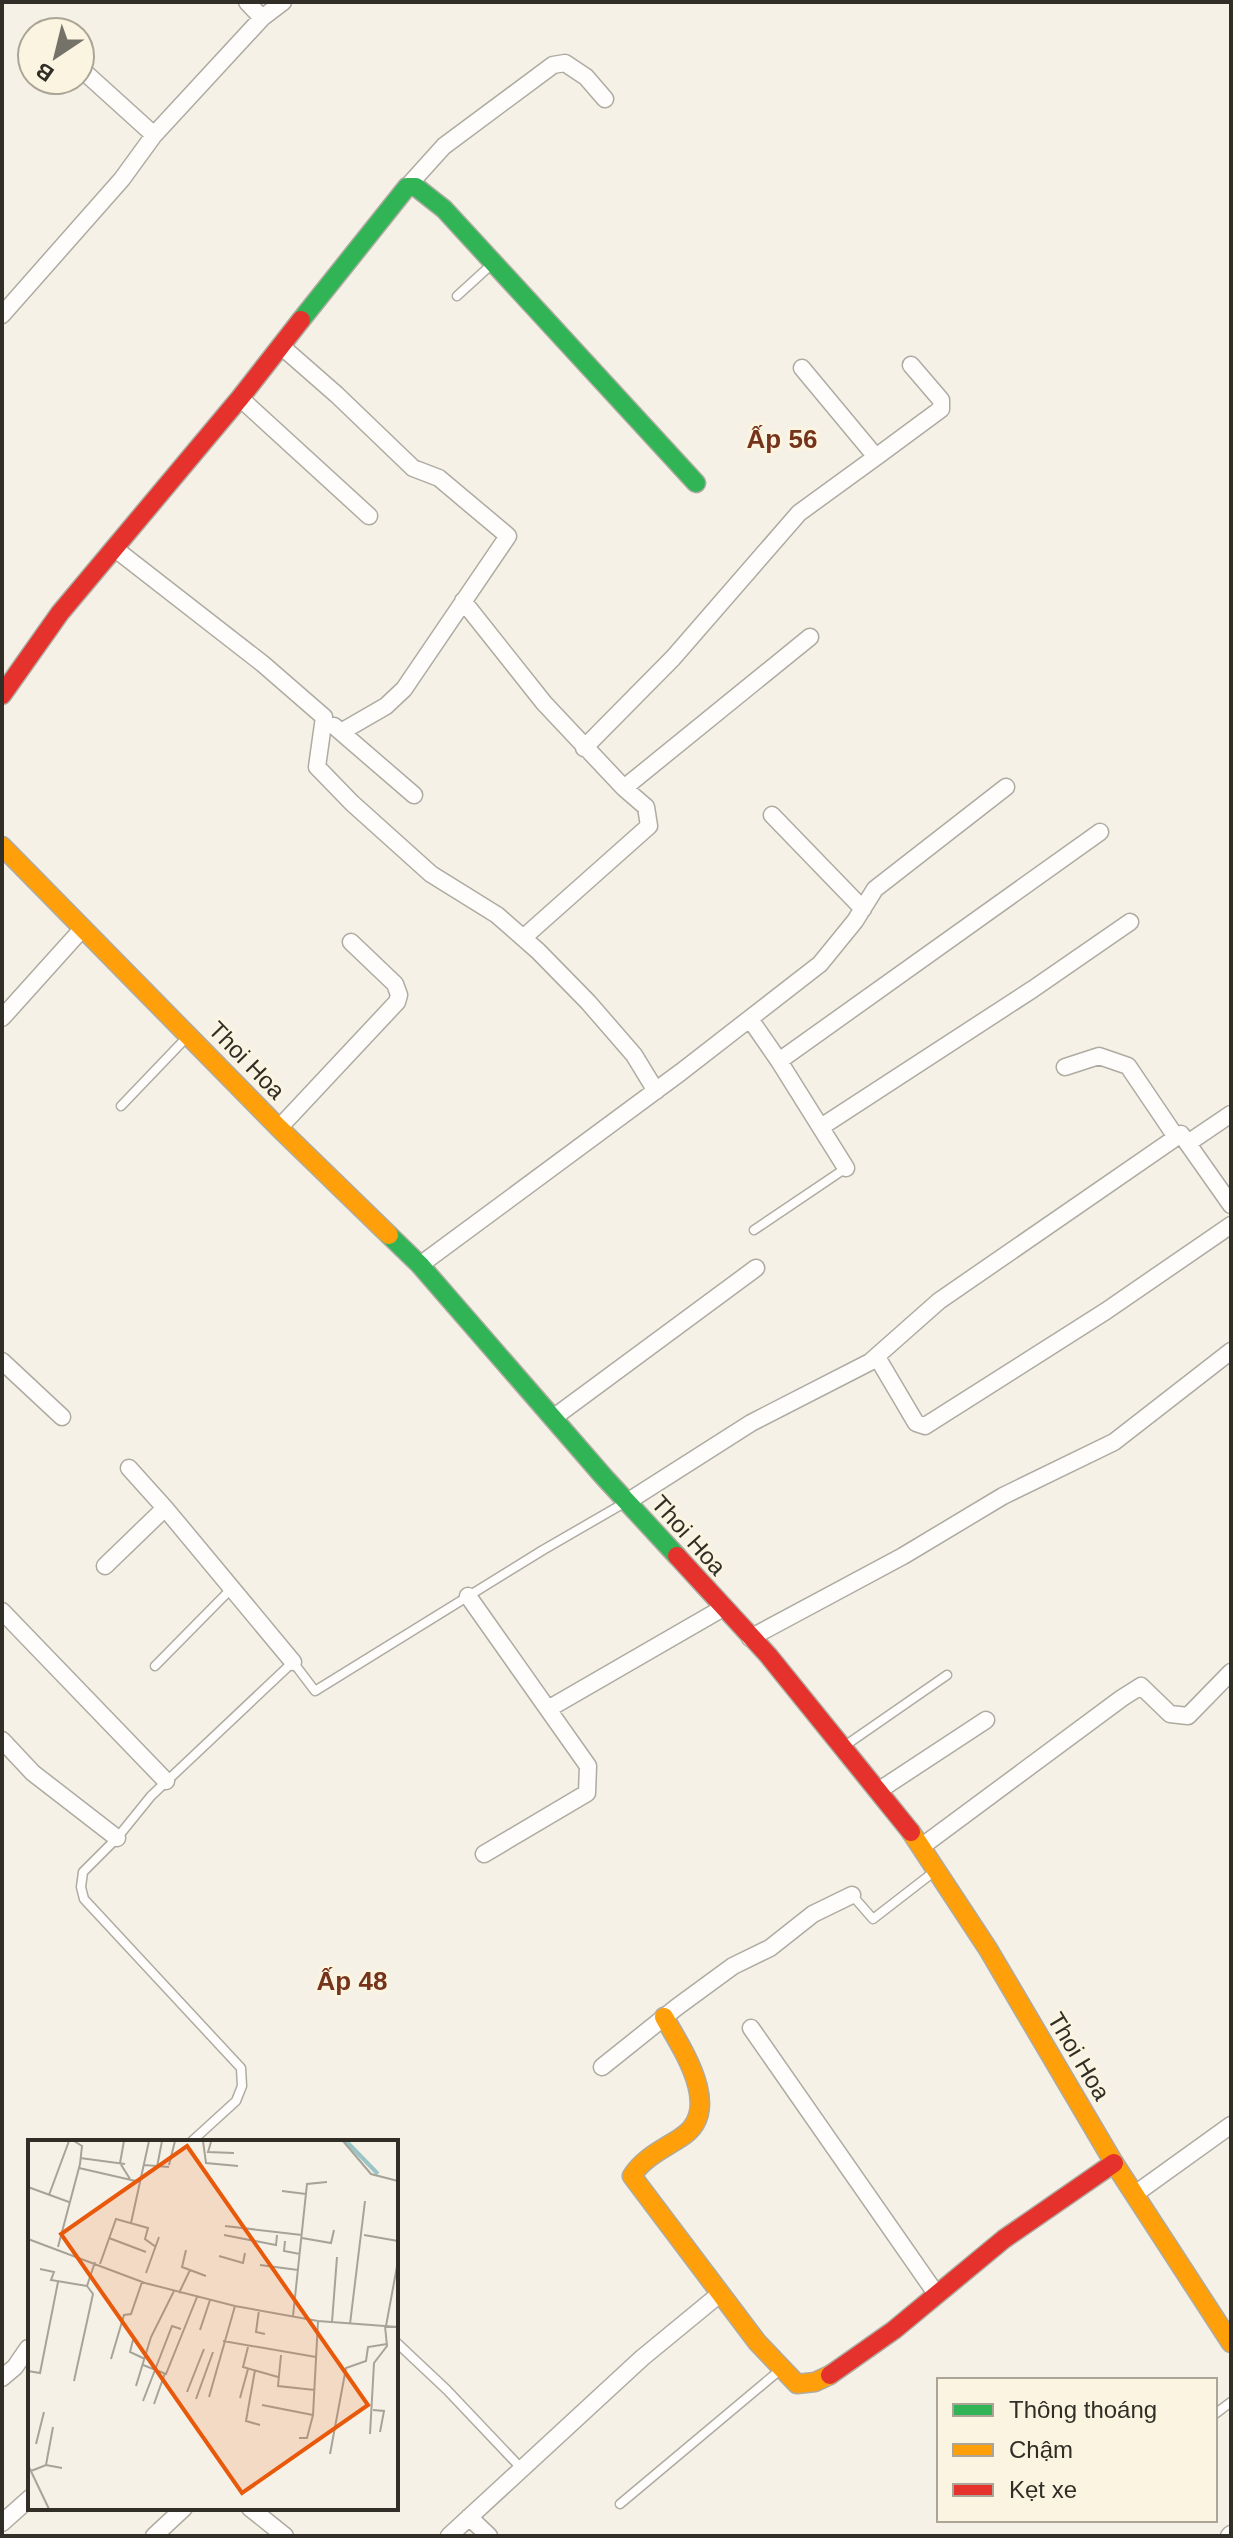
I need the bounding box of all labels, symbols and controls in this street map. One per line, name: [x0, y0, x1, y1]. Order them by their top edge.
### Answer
north arrow: [16, 16, 96, 96]
text: B: [31, 57, 58, 87]
district label: Ấp 56: [747, 424, 817, 454]
street label: Thoi Hoa: [203, 1016, 291, 1105]
street label: Thoi Hoa: [646, 1490, 732, 1581]
district label: Ấp 48: [317, 1966, 387, 1996]
street label: Thoi Hoa: [1042, 2007, 1116, 2105]
inset map: [28, 2140, 398, 2510]
legend: [937, 2378, 1217, 2522]
text: Thông thoáng: [1009, 2396, 1157, 2423]
text: Chậm: [1009, 2436, 1073, 2463]
text: Kẹt xe: [1009, 2476, 1077, 2503]

